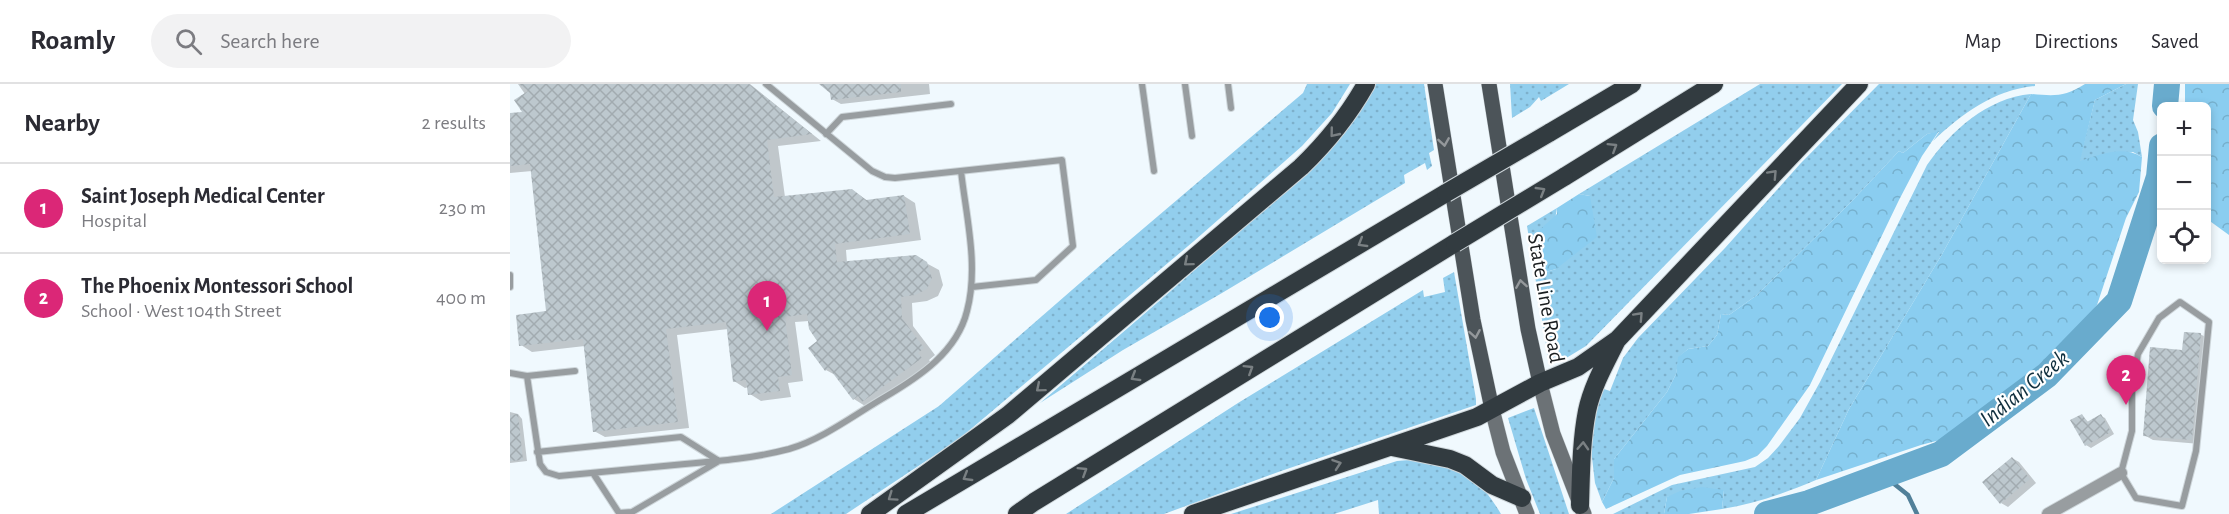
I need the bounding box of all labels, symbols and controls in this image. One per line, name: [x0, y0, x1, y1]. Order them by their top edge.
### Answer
search box: [151, 14, 571, 68]
icon: search: [172, 25, 205, 58]
text: Roamly: [30, 27, 115, 55]
text: Search here: [220, 30, 320, 52]
text: Map: [1965, 31, 2001, 52]
text: Directions: [2034, 31, 2118, 52]
text: Saved: [2151, 31, 2199, 52]
map controls: [2157, 102, 2211, 264]
button: +: [2157, 102, 2211, 156]
text: Nearby: [24, 110, 100, 136]
text: 2 results: [422, 113, 486, 133]
one-way arrow: [1330, 126, 1341, 137]
one-way arrow: [1437, 136, 1450, 146]
one-way arrow: [1607, 142, 1617, 154]
button: −: [2157, 156, 2211, 210]
one-way arrow: [1766, 170, 1777, 181]
text: Saint Joseph Medical Center: [81, 185, 325, 207]
one-way arrow: [1535, 187, 1545, 199]
text: 1: [40, 198, 47, 218]
text: 230 m: [439, 198, 486, 218]
button: locate: [2157, 210, 2211, 264]
text: Hospital: [81, 211, 147, 231]
street label: State Line Road: [1524, 232, 1568, 365]
one-way arrow: [1358, 235, 1368, 247]
one-way arrow: [1184, 255, 1195, 266]
text: The Phoenix Montessori School: [81, 275, 353, 297]
one-way arrow: [1516, 279, 1528, 289]
pin: 1: [748, 282, 786, 331]
text: 2: [39, 288, 48, 308]
text: 400 m: [436, 288, 486, 308]
text: School · West 104th Street: [81, 301, 281, 321]
your location: [1255, 303, 1284, 332]
one-way arrow: [1632, 312, 1643, 323]
one-way arrow: [1469, 330, 1481, 339]
water label: Indian Creek: [1976, 346, 2074, 432]
pin: 2: [2106, 356, 2146, 405]
one-way arrow: [1243, 364, 1253, 376]
one-way arrow: [1131, 369, 1141, 381]
one-way arrow: [1036, 381, 1047, 392]
one-way arrow: [1576, 442, 1589, 451]
one-way arrow: [1331, 459, 1342, 472]
one-way arrow: [1077, 466, 1087, 478]
one-way arrow: [963, 469, 973, 481]
one-way arrow: [888, 490, 899, 501]

